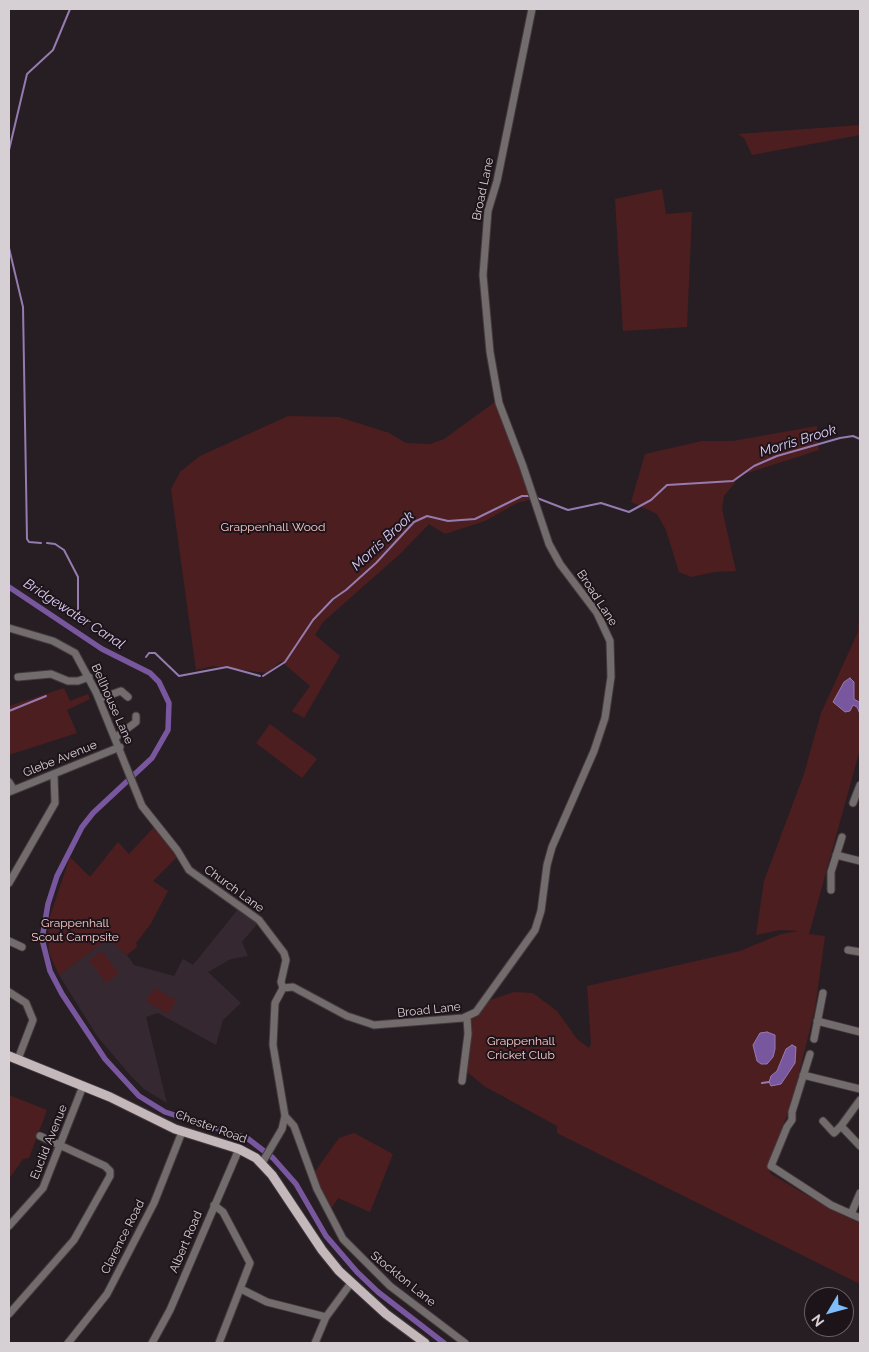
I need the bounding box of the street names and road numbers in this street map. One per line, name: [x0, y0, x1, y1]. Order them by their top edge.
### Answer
street label: Broad Lane: [469, 156, 497, 222]
street label: Broad Lane: [574, 567, 620, 629]
street label: Bellhouse Lane: [88, 662, 136, 746]
street label: Glebe Avenue: [21, 738, 99, 780]
street label: Church Lane: [201, 862, 267, 916]
street label: Broad Lane: [397, 1000, 461, 1020]
street label: Euclid Avenue: [27, 1102, 71, 1182]
street label: Chester Road: [173, 1107, 249, 1147]
street label: Clarence Road: [98, 1197, 148, 1277]
street label: Albert Road: [166, 1209, 206, 1275]
street label: Stockton Lane: [367, 1248, 439, 1310]

